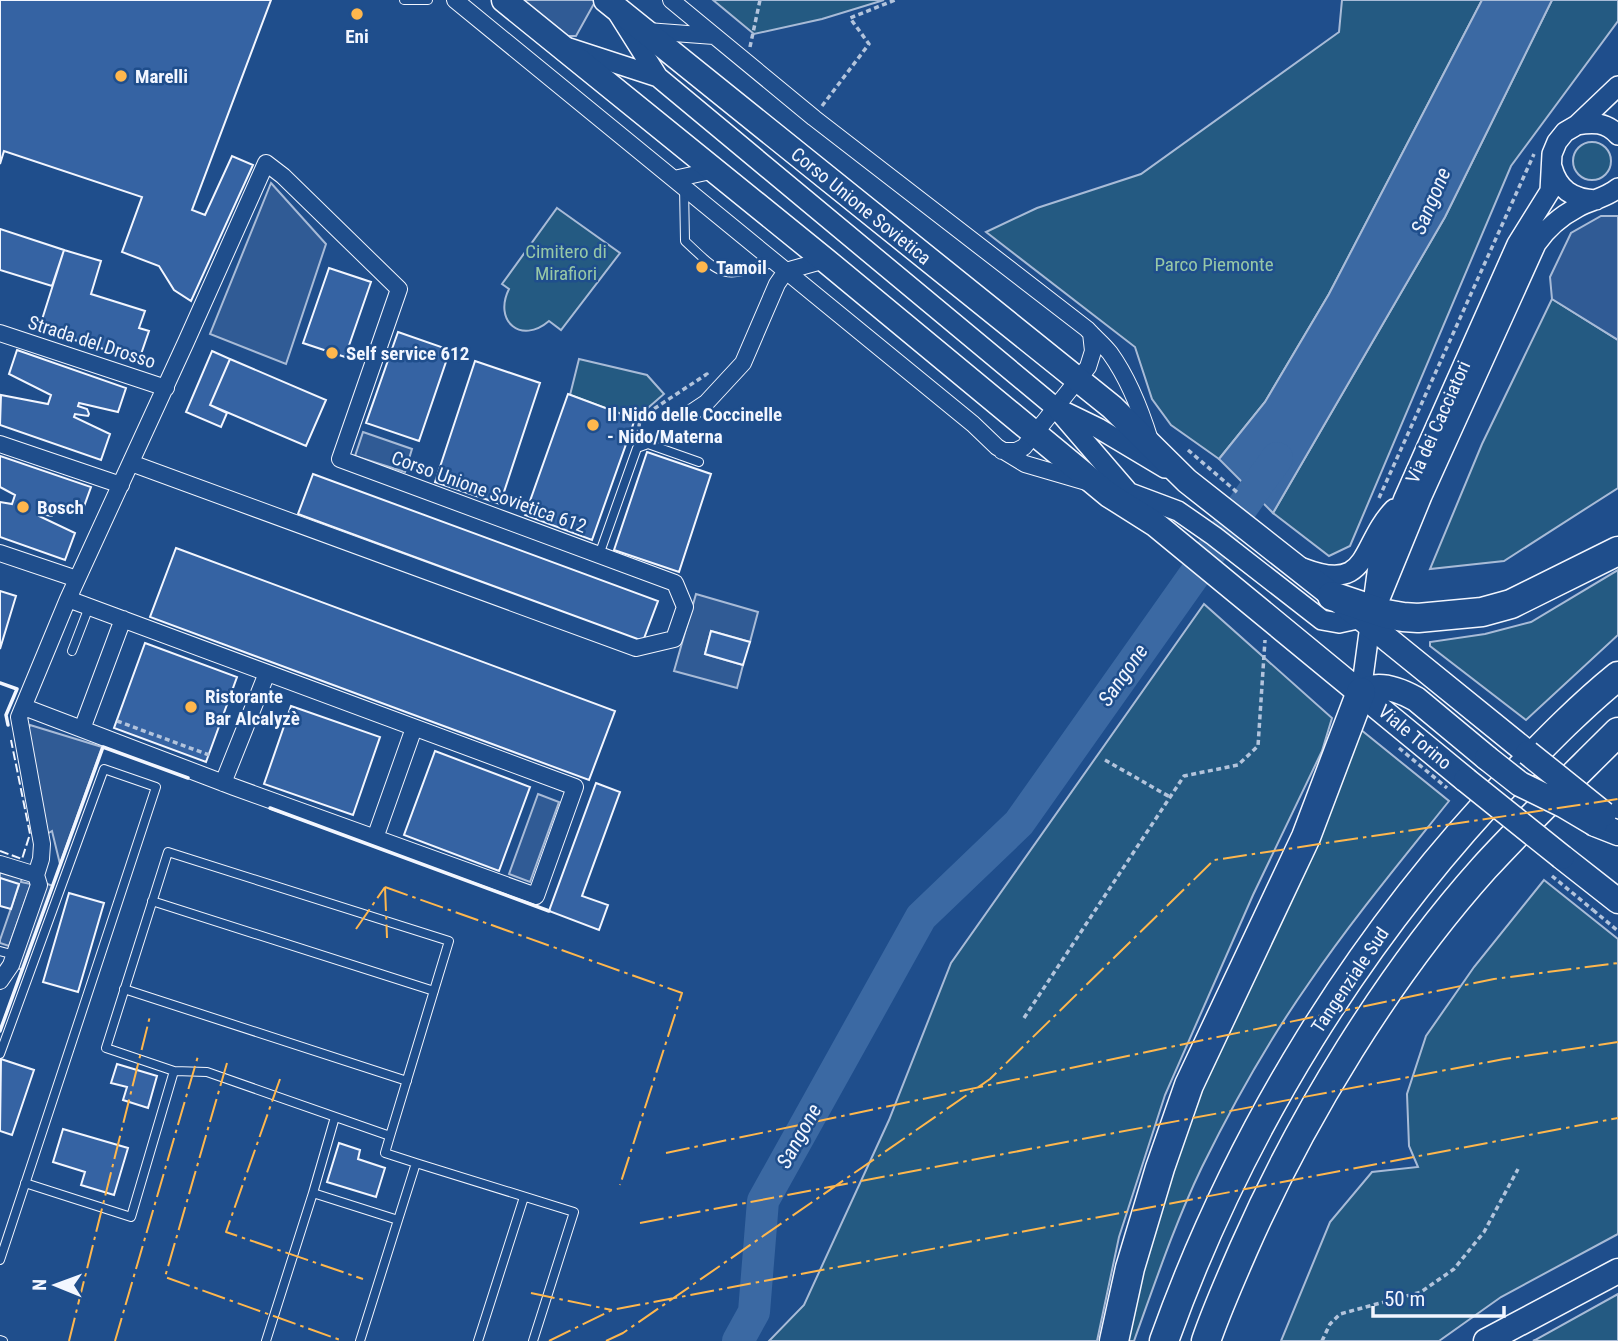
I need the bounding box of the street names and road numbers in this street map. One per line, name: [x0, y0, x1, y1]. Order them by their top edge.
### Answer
street label: Corso Unione Sovietica: [786, 142, 936, 270]
street label: Strada del Drosso: [25, 311, 159, 373]
street label: Via dei Cacciatori: [1401, 357, 1475, 487]
street label: Corso Unione Sovietica 612: [388, 446, 590, 538]
street label: Viale Torino: [1374, 700, 1456, 774]
street label: Tangenziale Sud: [1306, 923, 1394, 1037]

